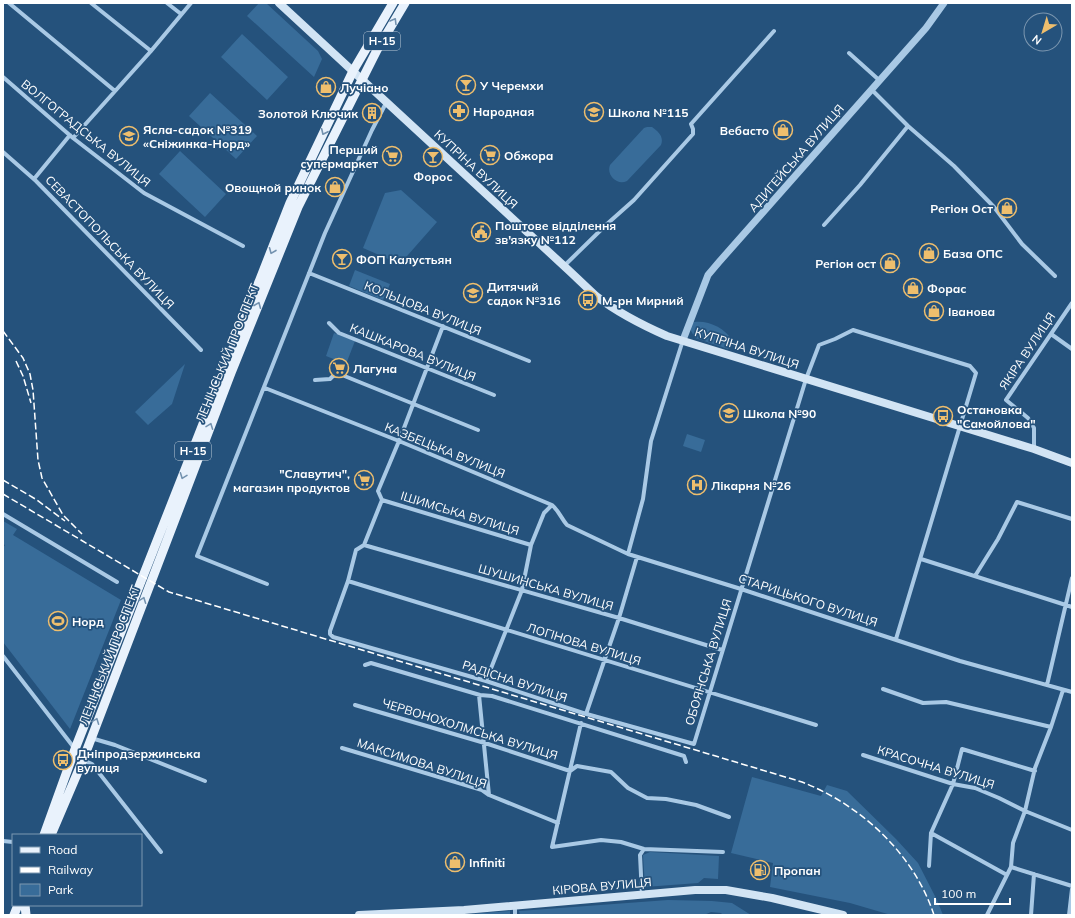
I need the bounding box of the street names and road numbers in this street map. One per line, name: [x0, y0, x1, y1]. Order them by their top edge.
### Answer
road number: Н-15: [364, 32, 400, 50]
street label: ВОЛГОГРАДСЬКА ВУЛИЦЯ: [18, 76, 154, 190]
street label: АДИГЕЙСЬКА ВУЛИЦЯ: [745, 101, 847, 215]
street label: КУПРІНА ВУЛИЦЯ: [431, 126, 521, 212]
street label: СЕВАСТОПОЛЬСЬКА ВУЛИЦЯ: [42, 172, 178, 312]
street label: КОЛЬЦОВА ВУЛИЦЯ: [362, 278, 484, 338]
street label: ЛЕНІНСЬКИЙ ПРОСПЕКТ: [192, 281, 262, 425]
street label: ЯКІРА ВУЛИЦЯ: [996, 310, 1058, 392]
street label: КАШКАРОВА ВУЛИЦЯ: [348, 320, 478, 384]
street label: КУПРІНА ВУЛИЦЯ: [693, 324, 801, 372]
street label: КАЗБЕЦЬКА ВУЛИЦЯ: [383, 419, 507, 481]
road number: Н-15: [175, 442, 211, 460]
street label: ІШИМСЬКА ВУЛИЦЯ: [399, 488, 521, 538]
street label: ШУШИНСЬКА ВУЛИЦЯ: [477, 561, 615, 613]
street label: СТАРИЦЬКОГО ВУЛИЦЯ: [736, 570, 880, 630]
street label: ЛЕНІНСЬКИЙ ПРОСПЕКТ: [75, 582, 143, 727]
street label: ОБОЯНСЬКА ВУЛИЦЯ: [682, 597, 734, 727]
street label: ЛОГІНОВА ВУЛИЦЯ: [525, 620, 643, 668]
street label: РАДІСНА ВУЛИЦЯ: [461, 657, 569, 705]
street label: ЧЕРВОНОХОЛМСЬКА ВУЛИЦЯ: [380, 695, 560, 763]
street label: МАКСИМОВА ВУЛИЦЯ: [355, 735, 489, 791]
street label: КРАСОЧНА ВУЛИЦЯ: [876, 742, 996, 792]
street label: КІРОВА ВУЛИЦЯ: [552, 874, 652, 898]

